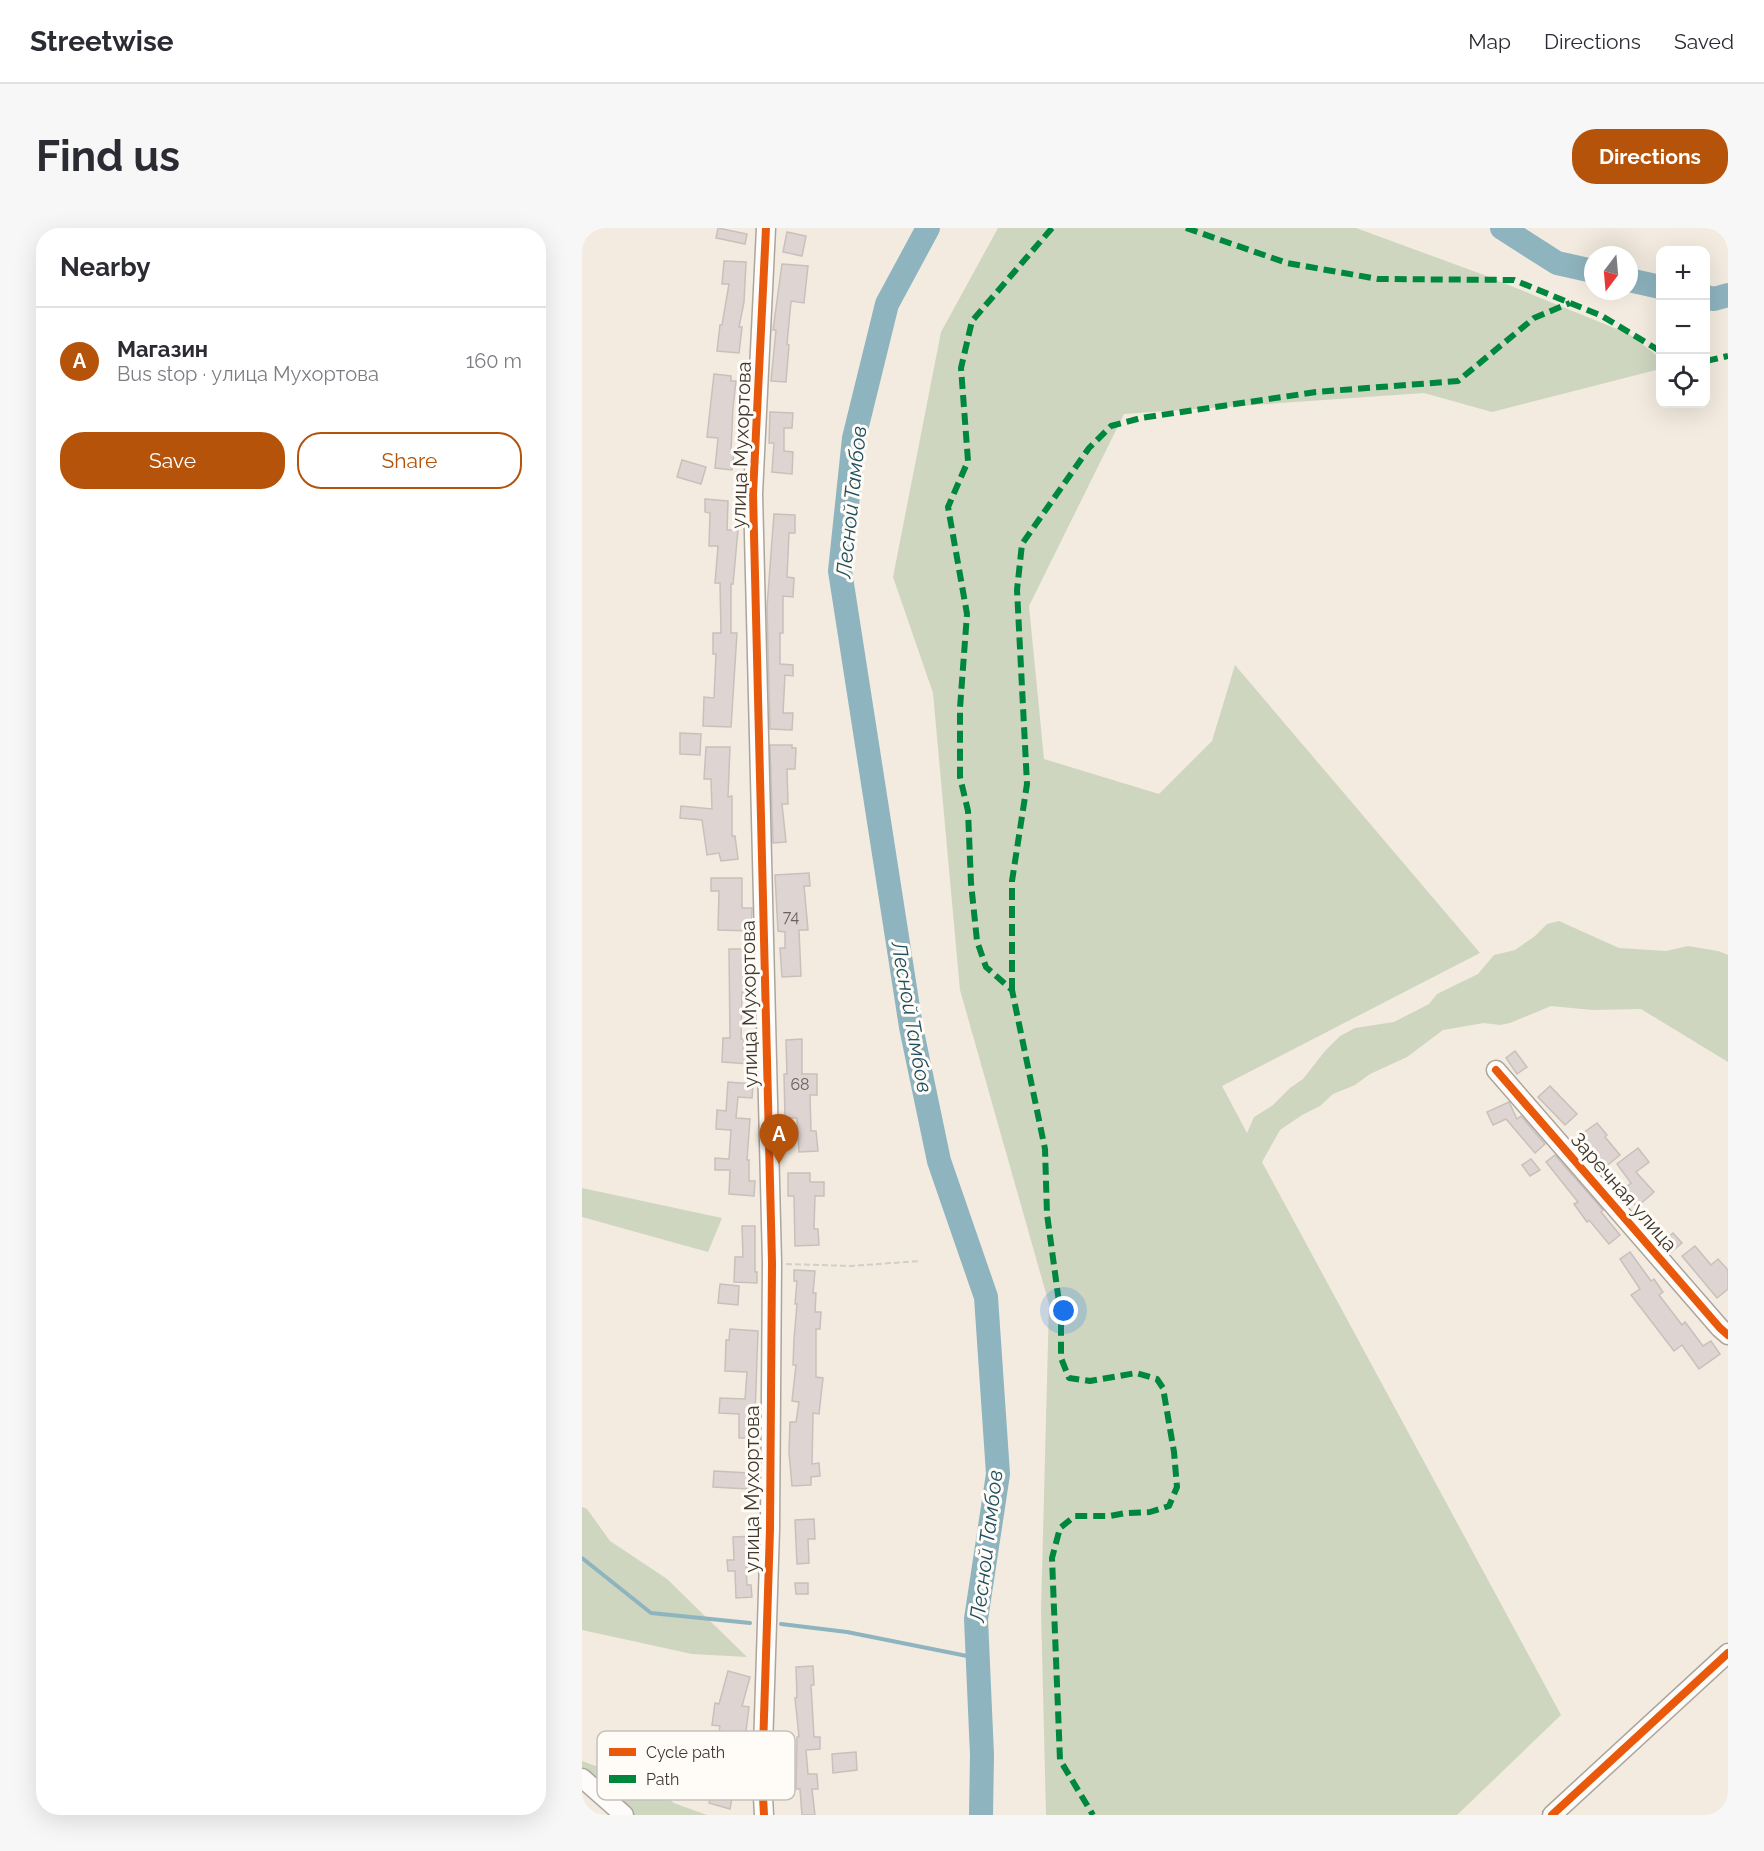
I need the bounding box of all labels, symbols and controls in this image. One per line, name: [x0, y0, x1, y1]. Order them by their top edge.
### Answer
text: Streetwise: [30, 25, 174, 58]
text: Map: [1468, 29, 1511, 54]
text: Directions: [1544, 29, 1641, 54]
text: Saved: [1674, 29, 1734, 54]
button: Directions: [1572, 129, 1728, 184]
text: Find us: [36, 132, 180, 181]
north arrow: [1584, 246, 1638, 300]
map controls: [1656, 246, 1710, 408]
button: +: [1656, 246, 1710, 300]
text: Nearby: [60, 252, 150, 282]
button: −: [1656, 300, 1710, 354]
text: Магазин: [117, 336, 208, 362]
text: A: [73, 349, 86, 373]
text: 160 m: [466, 349, 522, 373]
button: locate: [1656, 354, 1710, 408]
street label: улица Мухортова: [726, 361, 756, 529]
text: Bus stop · улица Мухортова: [117, 362, 379, 386]
water label: Лесной Тамбов: [830, 424, 871, 581]
button: Save: [60, 432, 285, 489]
button: Share: [297, 432, 522, 489]
house number: 74: [783, 907, 799, 926]
street label: улица Мухортова: [736, 920, 762, 1088]
water label: Лесной Тамбов: [886, 938, 938, 1095]
house number: 68: [790, 1075, 810, 1094]
pin: A: [760, 1114, 798, 1164]
street label: Заречная улица: [1566, 1127, 1682, 1257]
your location: [1049, 1296, 1078, 1325]
street label: улица Мухортова: [740, 1405, 764, 1573]
water label: Лесной Тамбов: [964, 1468, 1008, 1625]
legend: [597, 1731, 795, 1800]
text: Cycle path: [646, 1743, 725, 1762]
text: Path: [646, 1770, 679, 1789]

